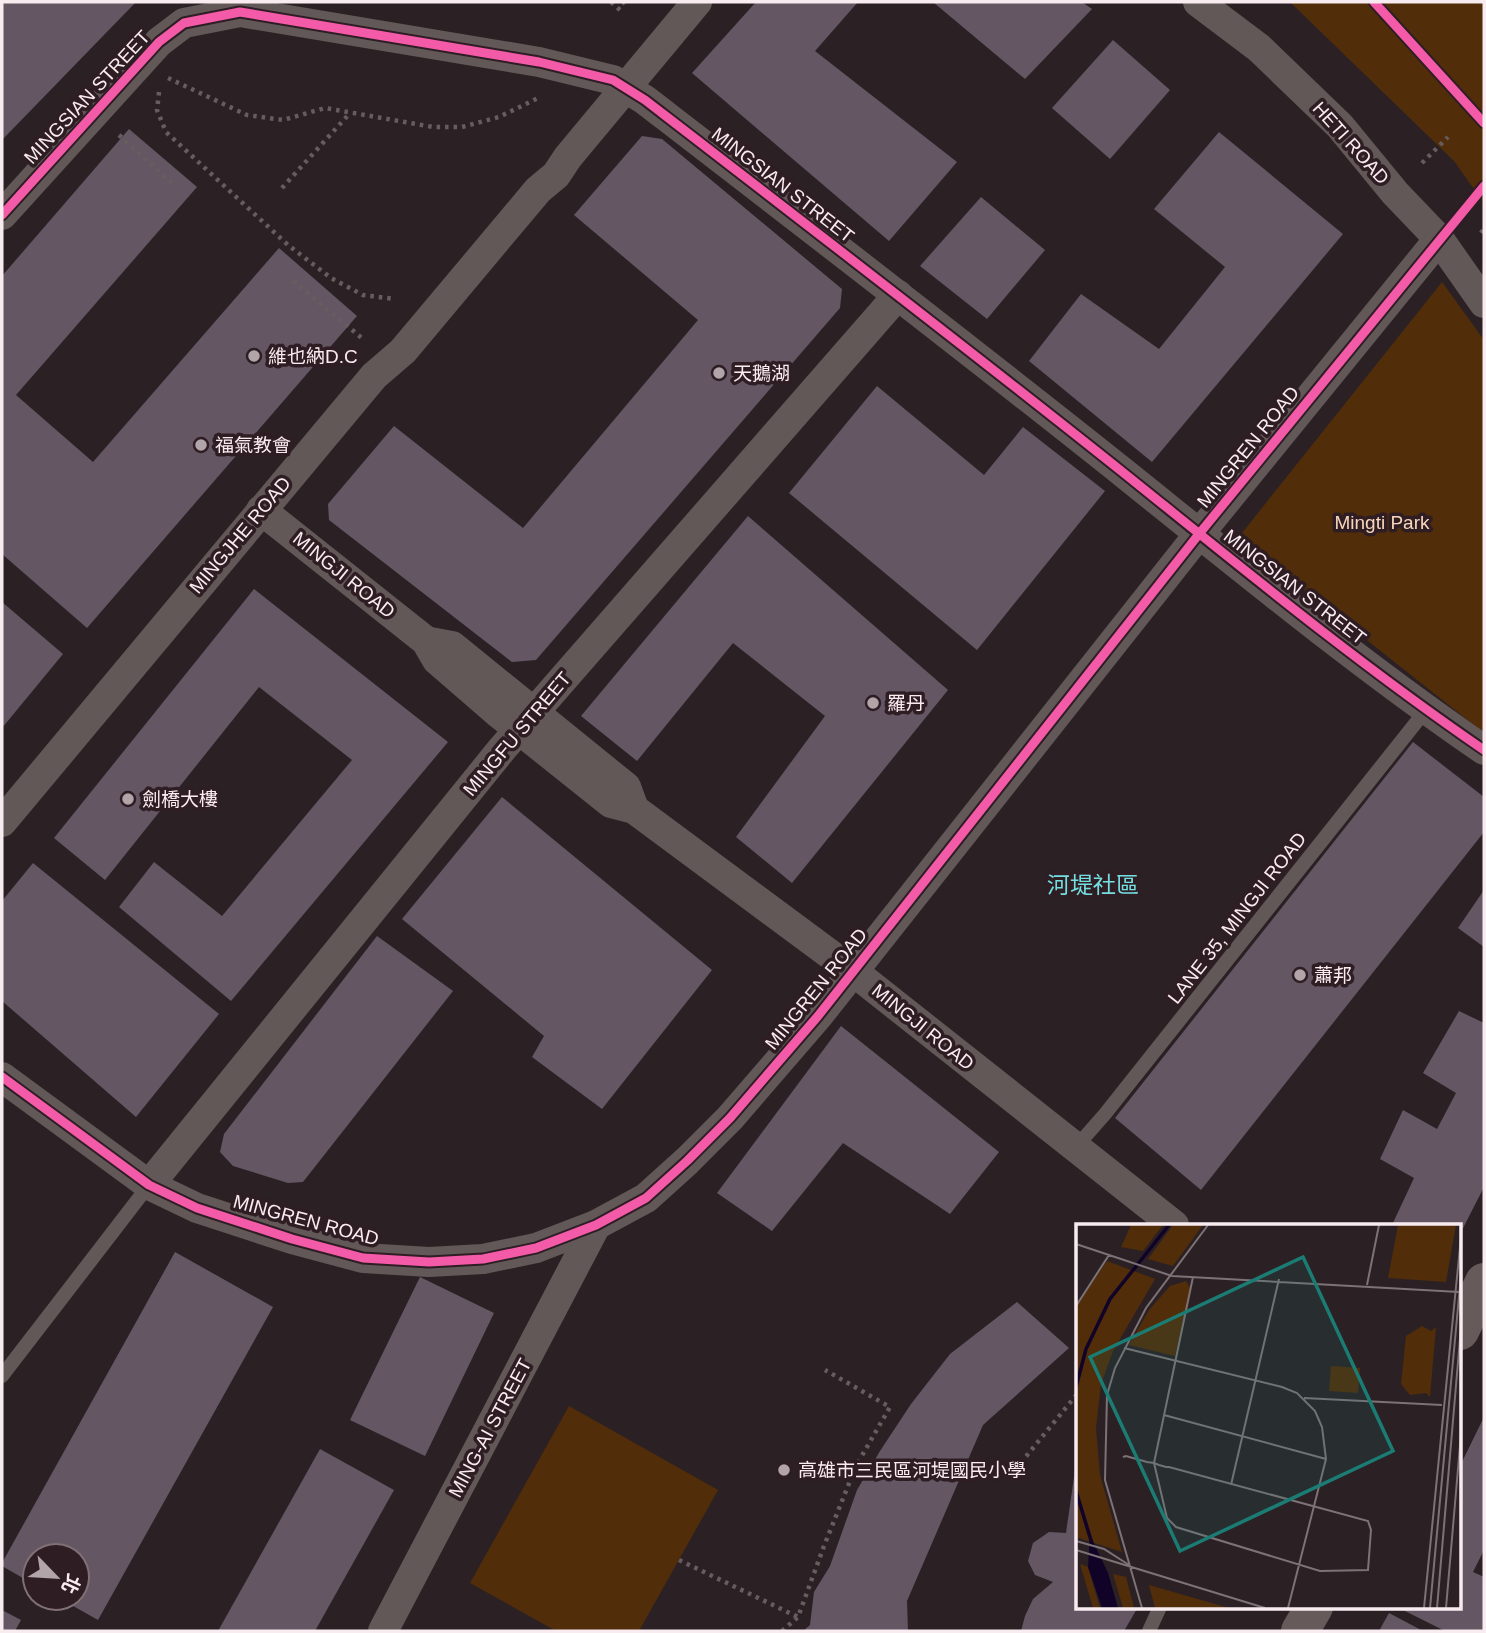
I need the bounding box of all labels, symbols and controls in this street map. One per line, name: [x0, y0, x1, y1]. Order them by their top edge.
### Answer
street label: MINGSIAN STREET: [20, 26, 154, 168]
street label: HETI ROAD: [1309, 98, 1393, 188]
street label: MINGSIAN STREET: [708, 123, 858, 247]
place label: 維也納D.C: [268, 346, 358, 367]
marker: 維也納D.C: [246, 348, 262, 364]
place label: 天鵝湖: [733, 363, 790, 384]
marker: 天鵝湖: [711, 365, 727, 381]
street label: MINGREN ROAD: [1193, 382, 1303, 512]
place label: 福氣教會: [215, 435, 291, 456]
marker: 福氣教會: [193, 437, 209, 453]
street label: MINGJHE ROAD: [185, 472, 295, 598]
park label: Mingti Park: [1334, 512, 1430, 533]
street label: MINGSIAN STREET: [1220, 525, 1370, 649]
street label: MINGJI ROAD: [289, 528, 399, 622]
street label: MINGFU STREET: [459, 668, 575, 800]
place label: 羅丹: [887, 693, 925, 714]
marker: 羅丹: [865, 695, 881, 711]
place label: 劍橋大樓: [142, 789, 218, 810]
marker: 劍橋大樓: [120, 791, 136, 807]
street label: LANE 35, MINGJI ROAD: [1164, 828, 1310, 1008]
district label: 河堤社區: [1047, 872, 1139, 898]
street label: MINGREN ROAD: [761, 924, 871, 1054]
place label: 蕭邦: [1314, 965, 1352, 986]
marker: 蕭邦: [1292, 967, 1308, 983]
street label: MINGJI ROAD: [868, 980, 978, 1074]
street label: MINGREN ROAD: [231, 1190, 381, 1250]
inset map: [1076, 1224, 1462, 1608]
street label: MING-AI STREET: [445, 1355, 536, 1501]
place label: 高雄市三民區河堤國民小學: [798, 1460, 1026, 1481]
marker: 高雄市三民區河堤國民小學: [776, 1462, 792, 1478]
north arrow: [21, 1542, 91, 1612]
text: 北: [57, 1571, 84, 1597]

